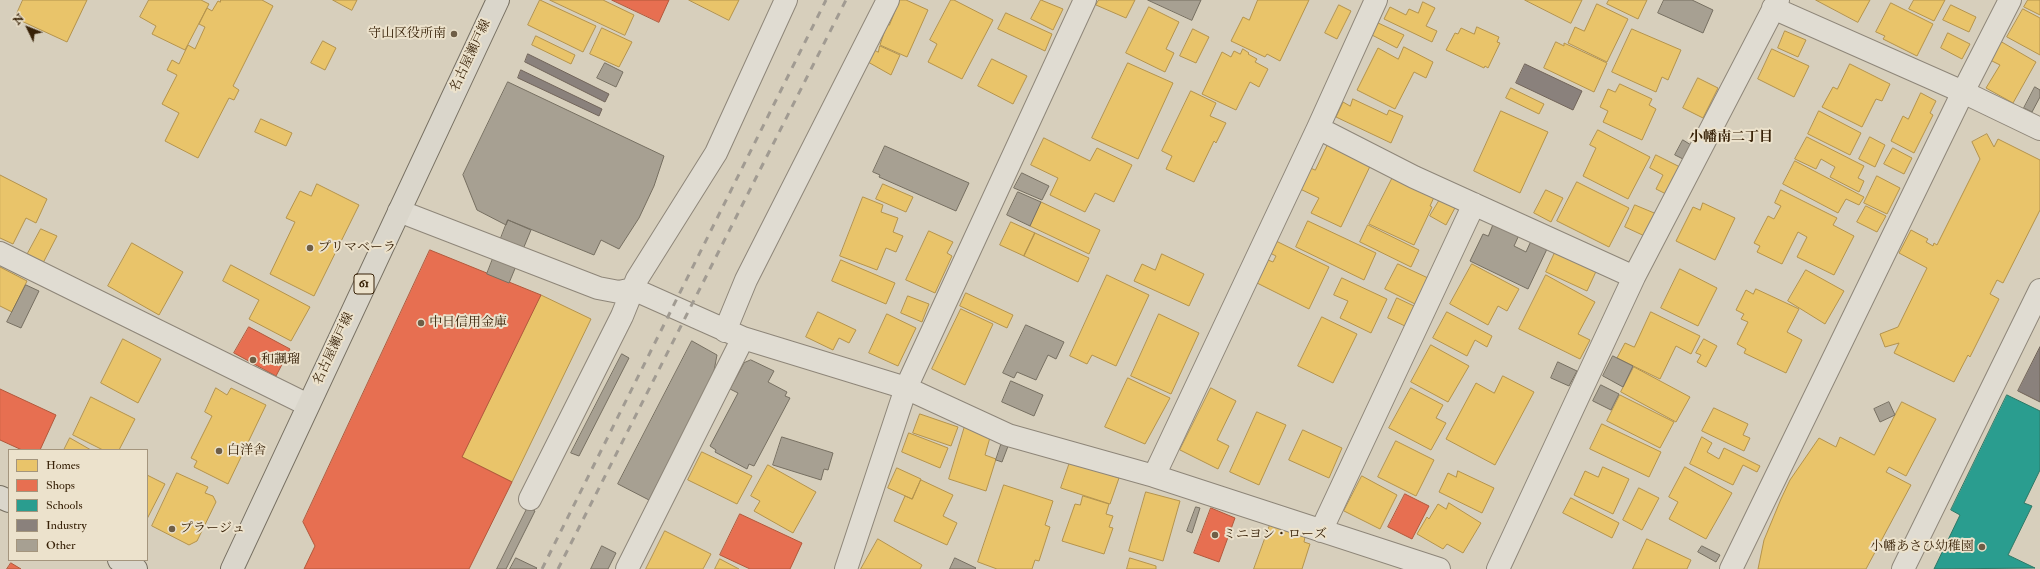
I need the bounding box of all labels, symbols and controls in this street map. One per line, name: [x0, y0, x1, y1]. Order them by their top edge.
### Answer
north arrow: [8, 8, 48, 48]
text: N: [11, 11, 27, 28]
street label: 名古屋瀬戸線: [447, 17, 495, 95]
place label: 守山区役所南: [368, 26, 446, 42]
marker: 守山区役所南: [449, 29, 459, 39]
district label: 小幡南二丁目: [1689, 130, 1773, 146]
place label: プリマベーラ: [318, 240, 396, 256]
marker: プリマベーラ: [305, 243, 315, 253]
road number: 61: [354, 274, 374, 294]
street label: 名古屋瀬戸線: [310, 310, 358, 388]
place label: 中日信用金庫: [429, 315, 507, 331]
marker: 中日信用金庫: [416, 318, 426, 328]
place label: 和諷瑠: [261, 352, 300, 368]
marker: 和諷瑠: [248, 355, 258, 365]
place label: 白洋舎: [227, 443, 266, 459]
marker: 白洋舎: [214, 446, 224, 456]
legend: [8, 449, 148, 561]
text: Homes: [46, 458, 80, 473]
text: Shops: [46, 478, 75, 493]
text: Schools: [46, 498, 83, 513]
text: Industry: [46, 518, 87, 533]
place label: プラージュ: [180, 521, 245, 537]
marker: プラージュ: [167, 524, 177, 534]
place label: ミニヨン・ローズ: [1223, 527, 1327, 543]
marker: ミニヨン・ローズ: [1210, 530, 1220, 540]
text: Other: [46, 538, 75, 553]
place label: 小幡あさひ幼稚園: [1870, 539, 1974, 555]
marker: 小幡あさひ幼稚園: [1977, 542, 1987, 552]

